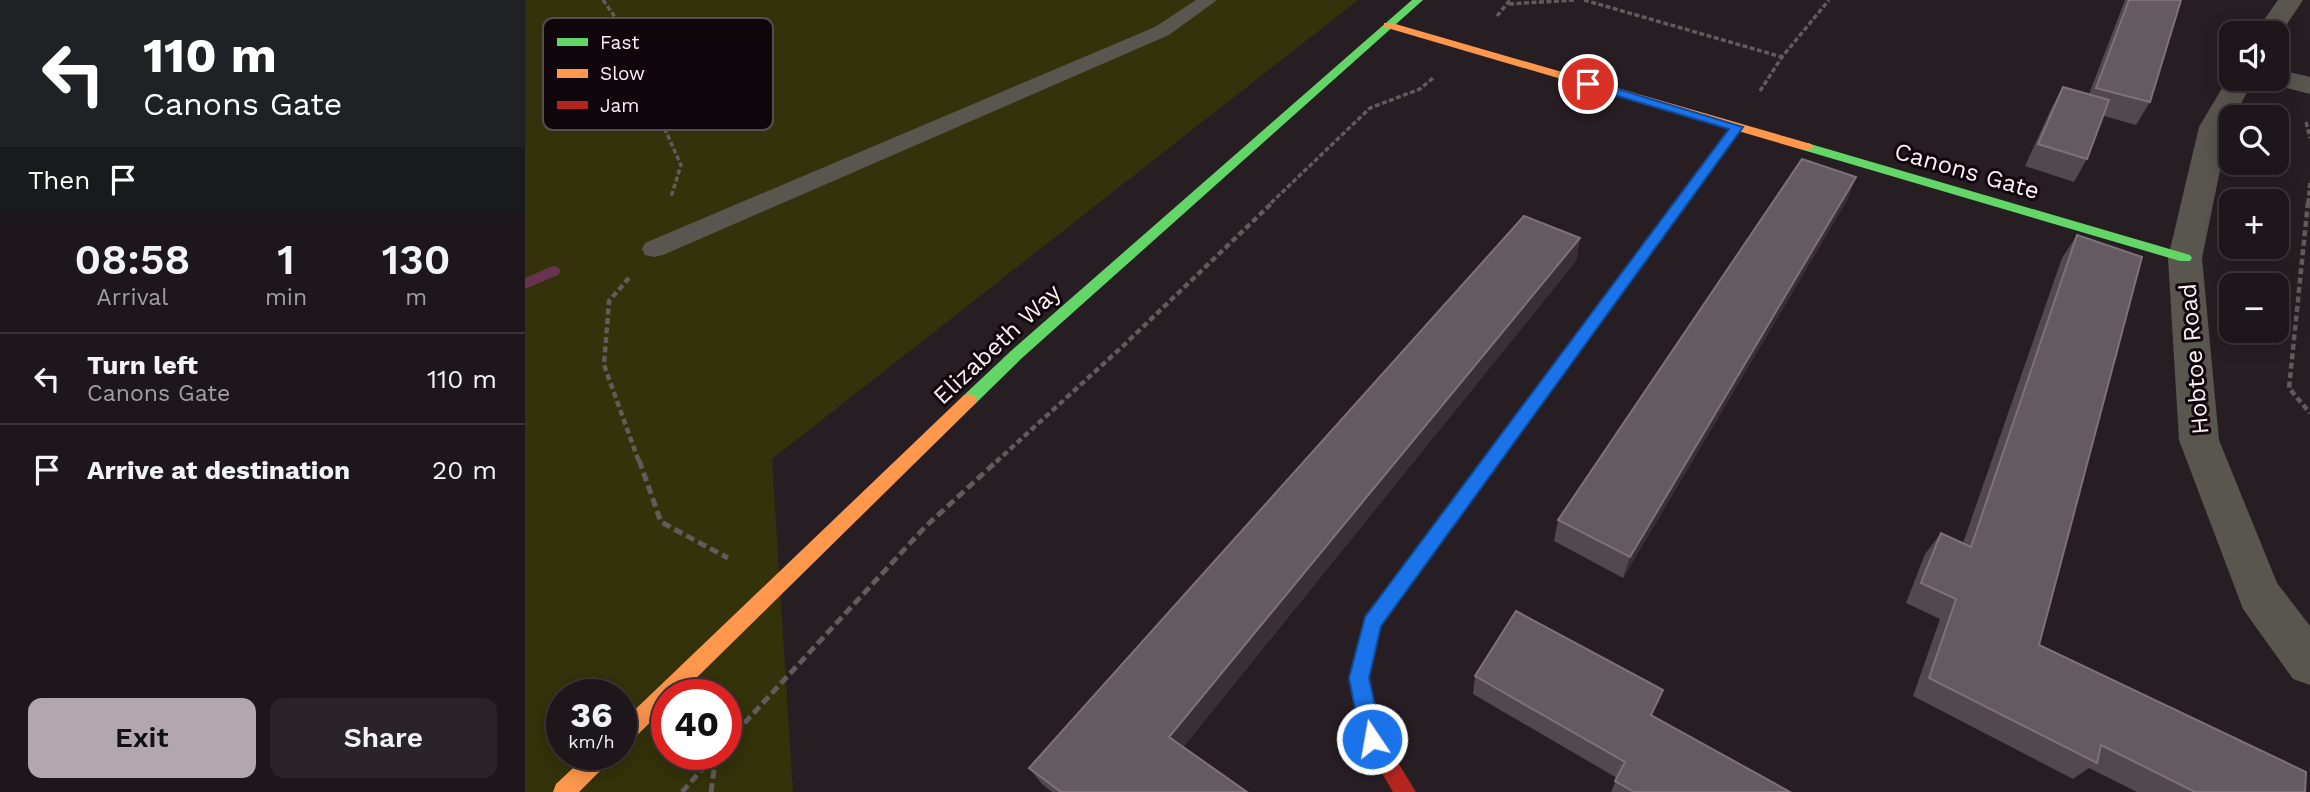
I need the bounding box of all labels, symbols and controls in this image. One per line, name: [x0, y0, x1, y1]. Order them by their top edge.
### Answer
legend: [543, 18, 773, 130]
map controls: [2219, 21, 2289, 343]
button: sound: [2219, 21, 2289, 91]
text: 110 m: [143, 26, 277, 84]
icon: left: [28, 28, 119, 119]
text: Fast: [600, 31, 639, 54]
pin: [1558, 54, 1618, 114]
text: Slow: [600, 62, 645, 85]
icon: arrive: [1569, 65, 1607, 103]
text: Canons Gate: [143, 85, 342, 123]
text: Jam: [600, 94, 639, 117]
button: search: [2219, 105, 2289, 175]
street label: Canons Gate: [1891, 137, 2043, 205]
icon: arrive: [104, 161, 142, 199]
text: Then: [28, 165, 90, 195]
button: +: [2219, 189, 2289, 259]
text: 08:58: [74, 235, 191, 284]
text: 1: [277, 235, 295, 284]
text: 130: [382, 235, 451, 284]
button: −: [2219, 273, 2289, 343]
street label: Elizabeth Way: [928, 277, 1067, 410]
street label: Hobtoe Road: [2173, 282, 2215, 436]
text: Arrival: [97, 284, 168, 311]
text: min: [265, 284, 307, 311]
text: m: [405, 284, 427, 311]
text: Turn left: [87, 350, 198, 380]
icon: left: [28, 360, 66, 398]
text: 110 m: [427, 364, 497, 394]
text: Canons Gate: [87, 380, 230, 407]
icon: arrive: [28, 451, 66, 489]
text: Arrive at destination: [87, 455, 350, 485]
text: 20 m: [432, 455, 497, 485]
speed limit sign: 40: [651, 679, 742, 770]
text: 36: [570, 694, 613, 736]
button: Exit: [28, 698, 256, 778]
button: Share: [270, 698, 497, 778]
position arrow: [1335, 702, 1409, 776]
text: km/h: [568, 731, 615, 752]

